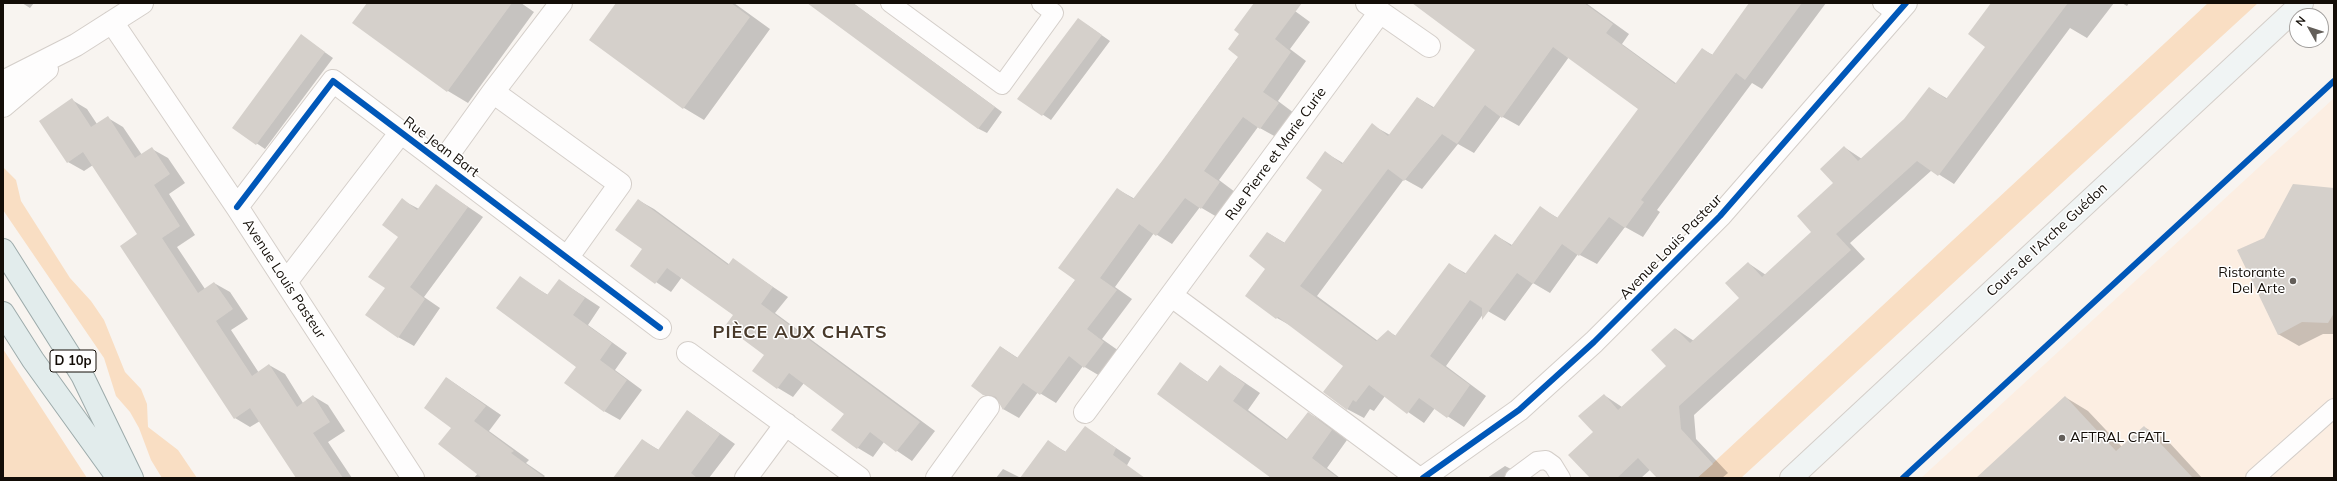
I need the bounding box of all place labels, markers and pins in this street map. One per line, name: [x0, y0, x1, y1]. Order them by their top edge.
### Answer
place label: Ristorante Del Arte: [2218, 265, 2285, 298]
marker: Ristorante Del Arte: [2288, 276, 2298, 286]
place label: AFTRAL CFATL: [2070, 430, 2170, 446]
marker: AFTRAL CFATL: [2057, 433, 2067, 443]

